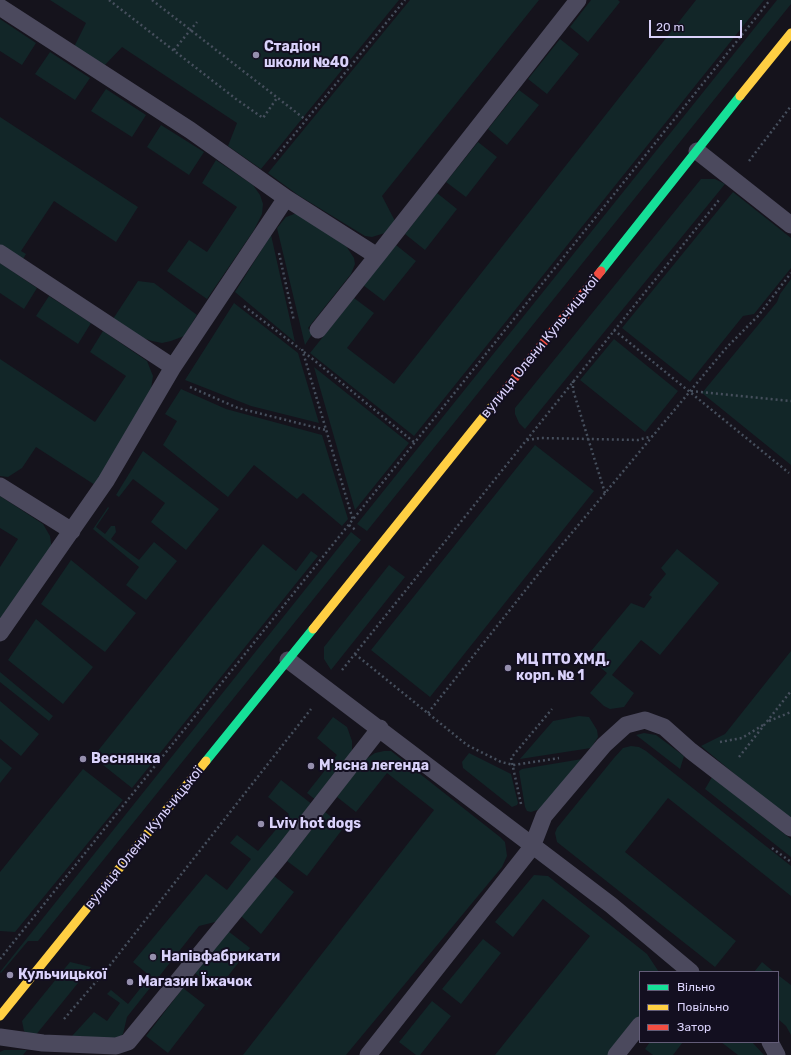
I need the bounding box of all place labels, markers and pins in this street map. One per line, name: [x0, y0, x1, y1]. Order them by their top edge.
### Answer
place label: Стадіон школи №40: [264, 39, 349, 72]
marker: Стадіон школи №40: [251, 50, 261, 60]
place label: МЦ ПТО ХМД, корп. № 1: [516, 652, 610, 684]
marker: МЦ ПТО ХМД, корп. № 1: [503, 663, 513, 673]
place label: Веснянка: [91, 751, 160, 767]
marker: Веснянка: [78, 754, 88, 764]
place label: М'ясна легенда: [319, 758, 429, 774]
marker: М'ясна легенда: [306, 761, 316, 771]
place label: Lviv hot dogs: [269, 816, 361, 832]
marker: Lviv hot dogs: [256, 819, 266, 829]
place label: Напівфабрикати: [161, 949, 280, 965]
marker: Напівфабрикати: [148, 952, 158, 962]
place label: Кульчицької: [18, 967, 107, 983]
marker: Кульчицької: [5, 970, 15, 980]
place label: Магазин Їжачок: [138, 974, 252, 990]
marker: Магазин Їжачок: [125, 977, 135, 987]

